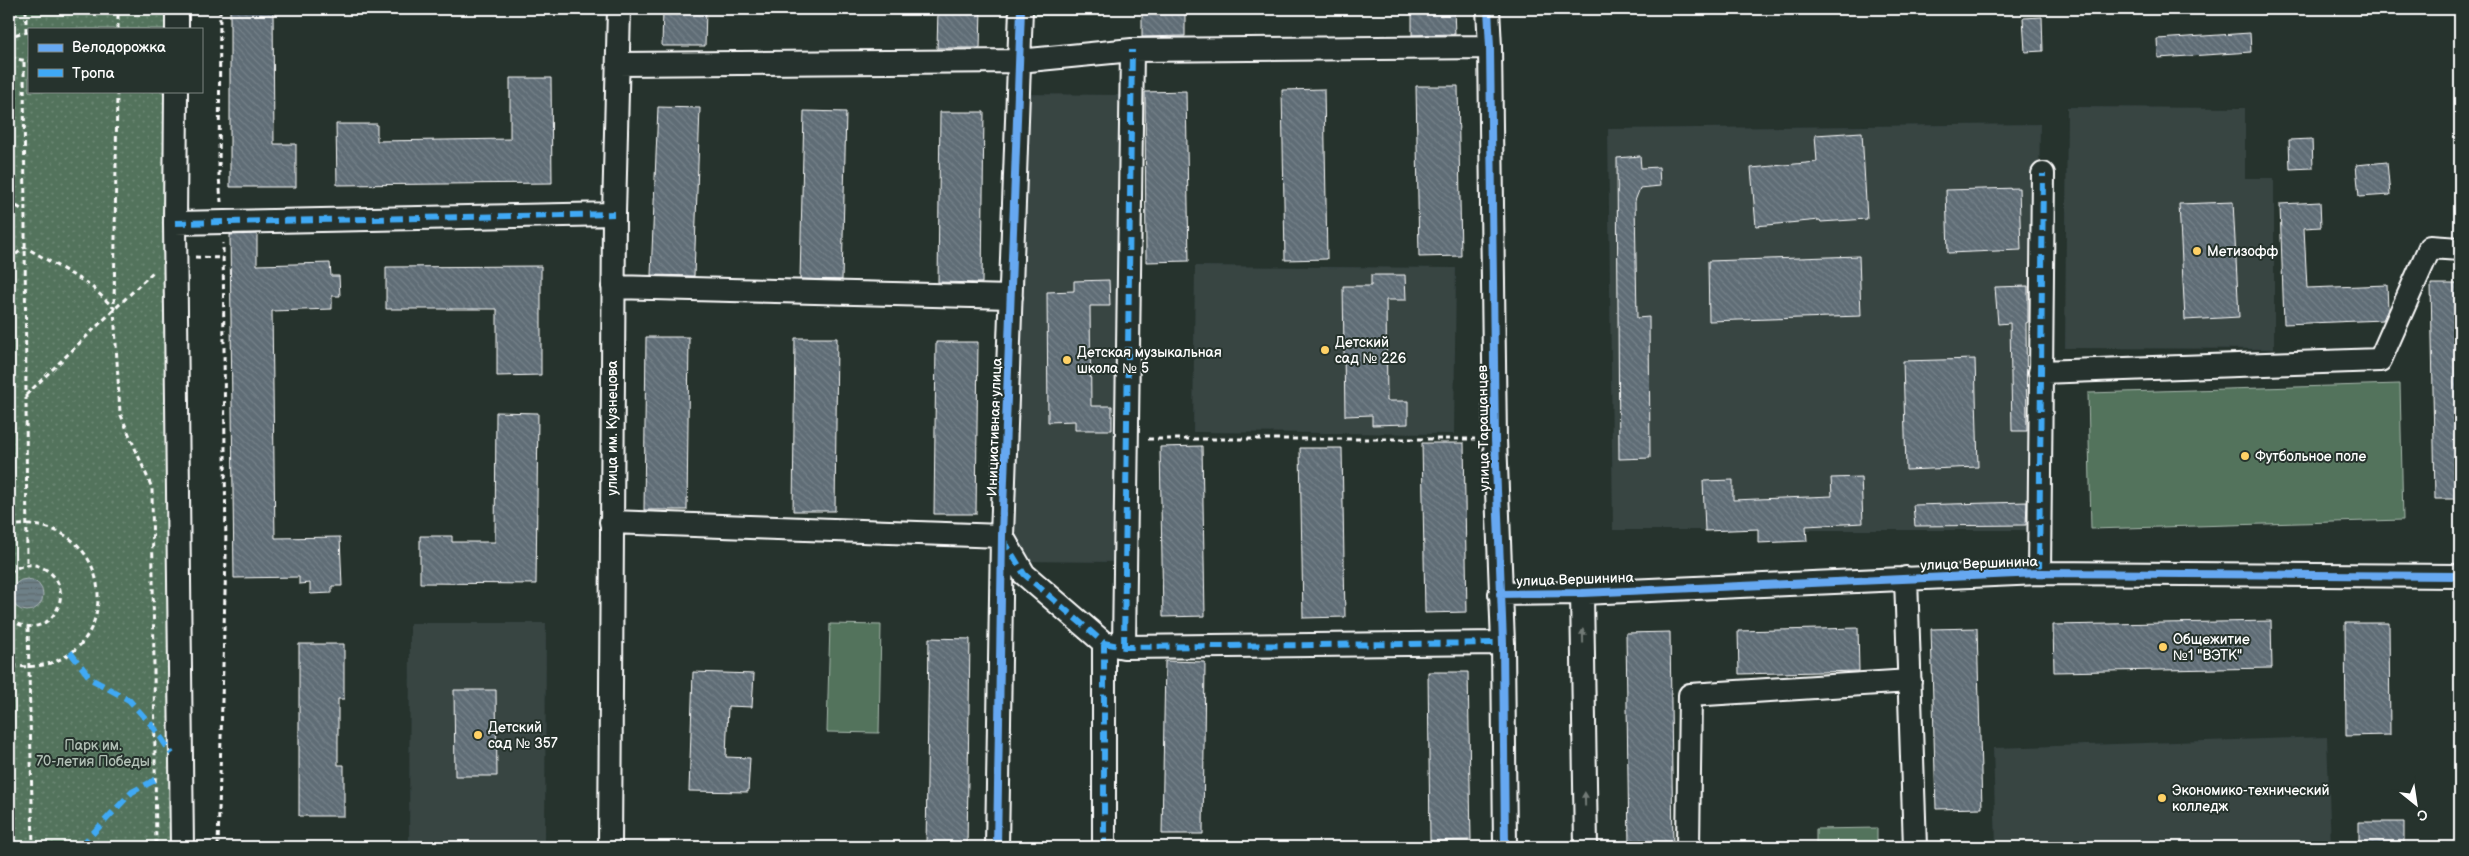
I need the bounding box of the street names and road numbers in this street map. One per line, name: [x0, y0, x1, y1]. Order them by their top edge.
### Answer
street label: Инициативная улица: [984, 357, 1005, 497]
street label: улица им. Кузнецова: [604, 360, 621, 496]
street label: улица Таращанцев: [1474, 364, 1493, 491]
street label: улица Вершинина: [1920, 553, 2039, 574]
street label: улица Вершинина: [1516, 569, 1635, 590]

